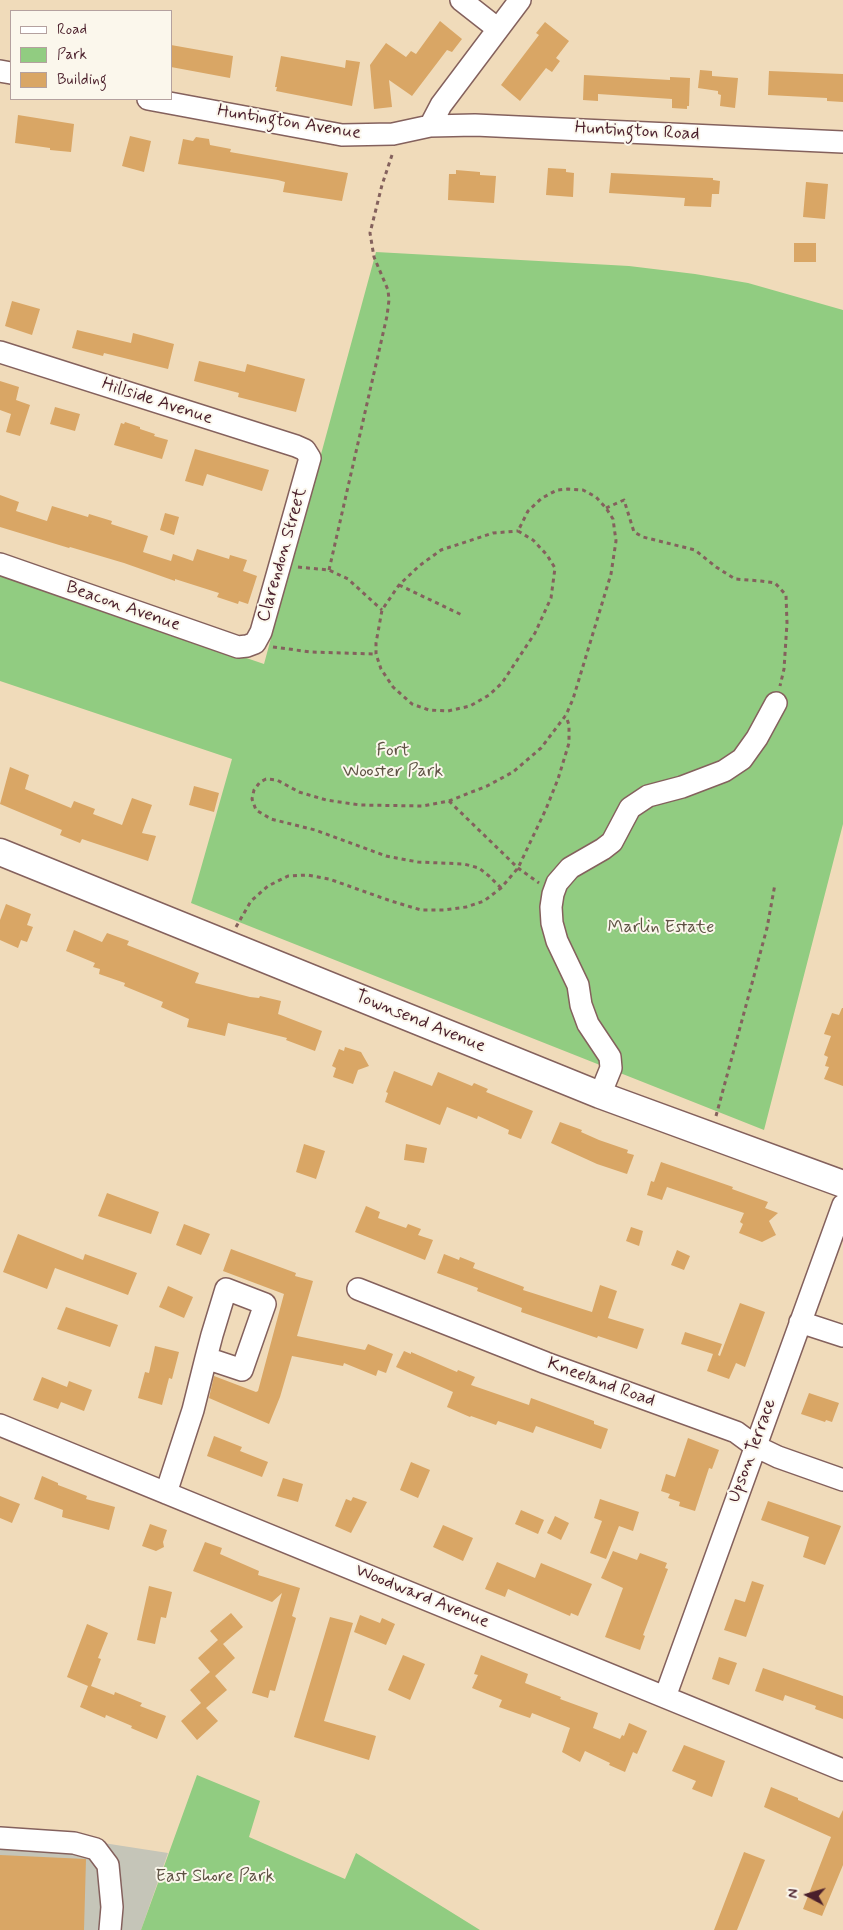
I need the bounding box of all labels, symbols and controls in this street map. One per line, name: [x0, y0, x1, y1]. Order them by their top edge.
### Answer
legend: [10, 10, 172, 100]
text: Road: [57, 20, 87, 40]
text: Park: [57, 45, 87, 65]
text: Building: [57, 70, 107, 90]
street label: Huntington Avenue: [216, 101, 362, 145]
street label: Huntington Road: [574, 118, 700, 146]
street label: Hillside Avenue: [99, 374, 215, 430]
street label: Clarendon Street: [254, 485, 312, 625]
street label: Beacon Avenue: [63, 577, 183, 637]
park label: Fort Wooster Park: [343, 740, 443, 782]
park label: Marlin Estate: [608, 917, 714, 939]
street label: Townsend Avenue: [352, 986, 488, 1058]
street label: Kneeland Road: [544, 1354, 658, 1412]
street label: Upson Terrace: [724, 1396, 782, 1506]
street label: Woodward Avenue: [352, 1560, 492, 1634]
park label: East Shore Park: [156, 1866, 274, 1888]
north arrow: [783, 1870, 833, 1920]
text: N: [784, 1888, 803, 1899]

